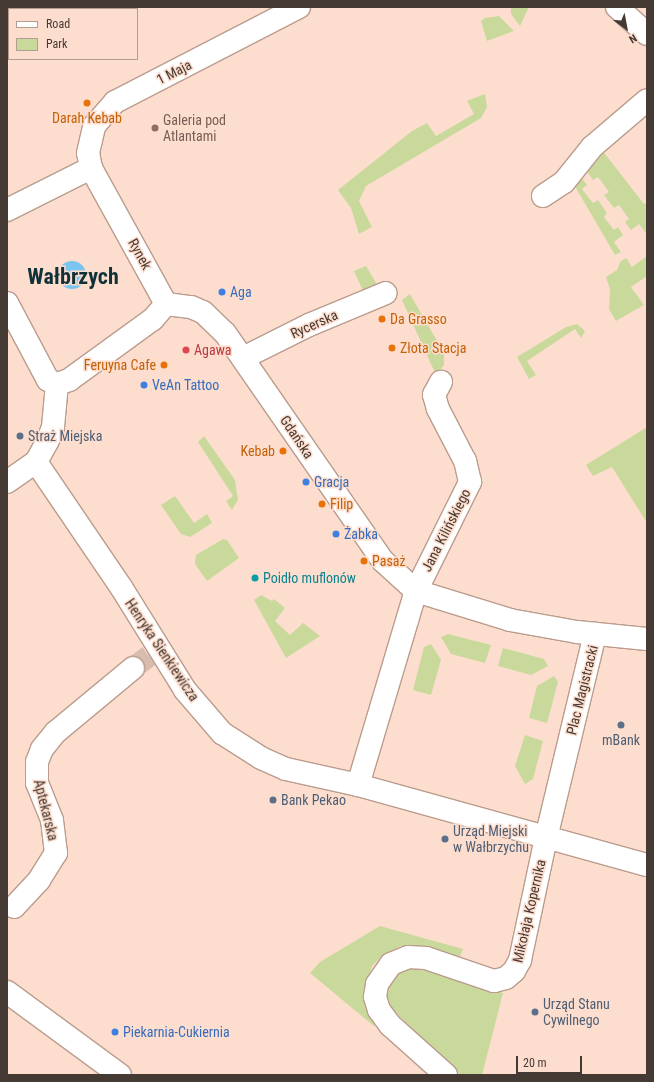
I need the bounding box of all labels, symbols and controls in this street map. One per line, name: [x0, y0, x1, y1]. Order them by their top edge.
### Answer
legend: [8, 8, 138, 60]
north arrow: [606, 8, 646, 48]
text: Road: [46, 17, 70, 31]
text: N: [626, 31, 639, 46]
text: Park: [46, 37, 67, 51]
street label: 1 Maja: [154, 56, 194, 88]
marker: Darah Kebab: [82, 98, 92, 108]
place label: Darah Kebab: [52, 110, 122, 126]
place label: Galeria pod Atlantami: [163, 112, 226, 144]
marker: Galeria pod Atlantami: [150, 123, 160, 133]
street label: Rynek: [125, 236, 155, 272]
district label: Wałbrzych: [27, 264, 119, 290]
place label: Aga: [230, 284, 252, 300]
marker: Aga: [217, 287, 227, 297]
street label: Rycerska: [288, 306, 340, 342]
place label: Da Grasso: [390, 311, 447, 327]
marker: Da Grasso: [377, 314, 387, 324]
place label: Złota Stacja: [400, 340, 466, 356]
place label: Agawa: [194, 342, 231, 358]
marker: Złota Stacja: [387, 343, 397, 353]
marker: Agawa: [181, 345, 191, 355]
place label: Feruyna Cafe: [84, 357, 156, 373]
marker: Feruyna Cafe: [159, 360, 169, 370]
place label: VeAn Tattoo: [152, 377, 220, 393]
marker: VeAn Tattoo: [139, 380, 149, 390]
street label: Gdańska: [277, 412, 317, 462]
place label: Straż Miejska: [28, 428, 102, 444]
marker: Straż Miejska: [15, 431, 25, 441]
place label: Kebab: [240, 443, 275, 459]
marker: Kebab: [278, 446, 288, 456]
place label: Gracja: [314, 474, 349, 490]
marker: Gracja: [301, 477, 311, 487]
street label: Jana Kilińskiego: [418, 486, 474, 574]
place label: Filip: [330, 496, 353, 512]
marker: Filip: [317, 499, 327, 509]
place label: Żabka: [344, 526, 378, 542]
marker: Żabka: [331, 529, 341, 539]
place label: Pasaż: [372, 553, 406, 569]
marker: Pasaż: [359, 556, 369, 566]
place label: Poidło muflonów: [263, 570, 356, 586]
marker: Poidło muflonów: [250, 573, 260, 583]
street label: Henryka Sienkiewicza: [121, 596, 203, 704]
street label: Plac Magistracki: [563, 643, 601, 737]
marker: mBank: [616, 720, 626, 730]
place label: mBank: [602, 732, 640, 748]
street label: Aptekarska: [30, 778, 62, 842]
place label: Bank Pekao: [281, 792, 346, 808]
marker: Bank Pekao: [268, 795, 278, 805]
place label: Urząd Miejski w Wałbrzychu: [453, 823, 529, 856]
marker: Urząd Miejski w Wałbrzychu: [440, 834, 450, 844]
street label: Mikołaja Kopernika: [509, 858, 549, 964]
place label: Urząd Stanu Cywilnego: [543, 996, 610, 1028]
marker: Urząd Stanu Cywilnego: [530, 1007, 540, 1017]
place label: Piekarnia-Cukiernia: [123, 1024, 230, 1040]
marker: Piekarnia-Cukiernia: [110, 1027, 120, 1037]
scale bar: [518, 1048, 584, 1074]
text: 20 m: [523, 1056, 547, 1070]

